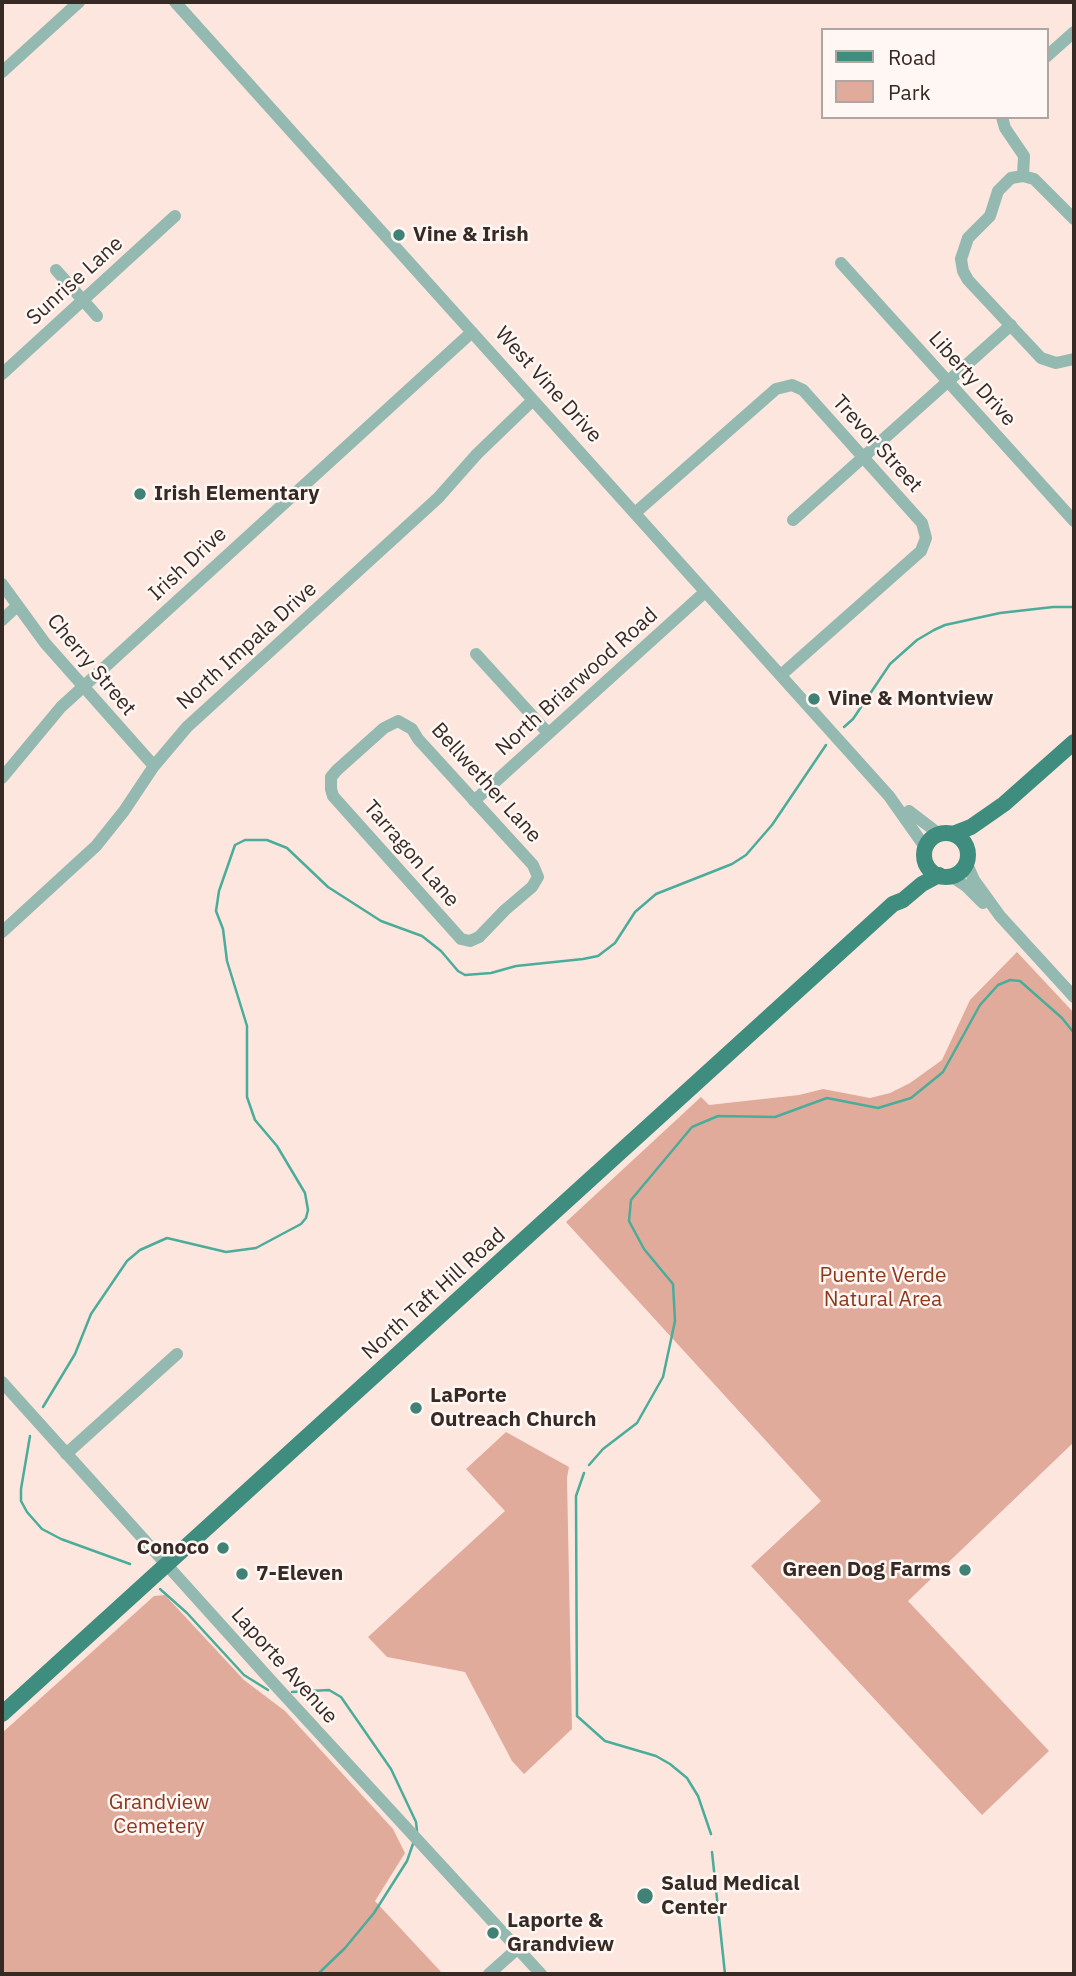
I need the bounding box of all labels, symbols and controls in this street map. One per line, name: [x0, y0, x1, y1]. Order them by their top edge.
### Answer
legend: [820, 28, 1048, 119]
text: Road: [888, 43, 936, 71]
text: Park: [888, 78, 931, 106]
place label: Vine & Irish: [413, 222, 529, 248]
marker: Vine & Irish: [391, 227, 407, 243]
street label: Sunrise Lane: [22, 231, 128, 331]
street label: West Vine Drive: [489, 322, 607, 448]
street label: Liberty Drive: [923, 326, 1021, 432]
street label: Trevor Street: [827, 390, 927, 498]
place label: Irish Elementary: [154, 481, 319, 507]
marker: Irish Elementary: [132, 486, 148, 502]
street label: Irish Drive: [144, 522, 232, 606]
street label: North Impala Drive: [172, 577, 322, 715]
street label: North Briarwood Road: [491, 603, 663, 761]
street label: Cherry Street: [41, 609, 141, 721]
place label: Vine & Montview: [828, 686, 993, 712]
marker: Vine & Montview: [806, 691, 822, 707]
street label: Bellwether Lane: [426, 718, 546, 848]
street label: Tarragon Lane: [358, 796, 464, 912]
street label: North Taft Hill Road: [357, 1223, 511, 1365]
park label: Puente Verde Natural Area: [820, 1263, 946, 1313]
place label: LaPorte Outreach Church: [430, 1383, 596, 1433]
marker: LaPorte Outreach Church: [408, 1400, 424, 1416]
place label: Conoco: [137, 1535, 209, 1561]
marker: Conoco: [215, 1540, 231, 1556]
place label: Green Dog Farms: [782, 1557, 951, 1583]
place label: 7-Eleven: [256, 1561, 343, 1587]
marker: Green Dog Farms: [957, 1562, 973, 1578]
marker: 7-Eleven: [234, 1566, 250, 1582]
street label: Laporte Avenue: [225, 1603, 343, 1729]
park label: Grandview Cemetery: [109, 1790, 209, 1840]
place label: Salud Medical Center: [661, 1871, 800, 1921]
marker: Salud Medical Center: [635, 1886, 655, 1906]
place label: Laporte & Grandview: [507, 1908, 614, 1958]
marker: Laporte & Grandview: [485, 1925, 501, 1941]

